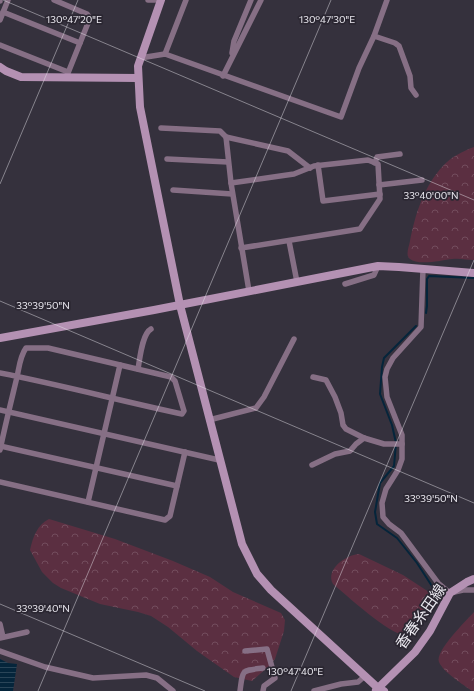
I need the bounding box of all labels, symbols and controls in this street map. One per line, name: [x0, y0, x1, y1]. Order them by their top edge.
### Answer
text: 130°47'20"E: [46, 13, 102, 25]
text: 130°47'30"E: [299, 13, 355, 25]
text: 33°40'00"N: [404, 189, 458, 201]
text: 33°39'50"N: [16, 299, 70, 311]
text: 33°39'50"N: [404, 492, 458, 504]
street label: 香春糸田線: [391, 580, 449, 652]
text: 33°39'40"N: [16, 602, 70, 614]
text: 130°47'40"E: [267, 665, 323, 677]

